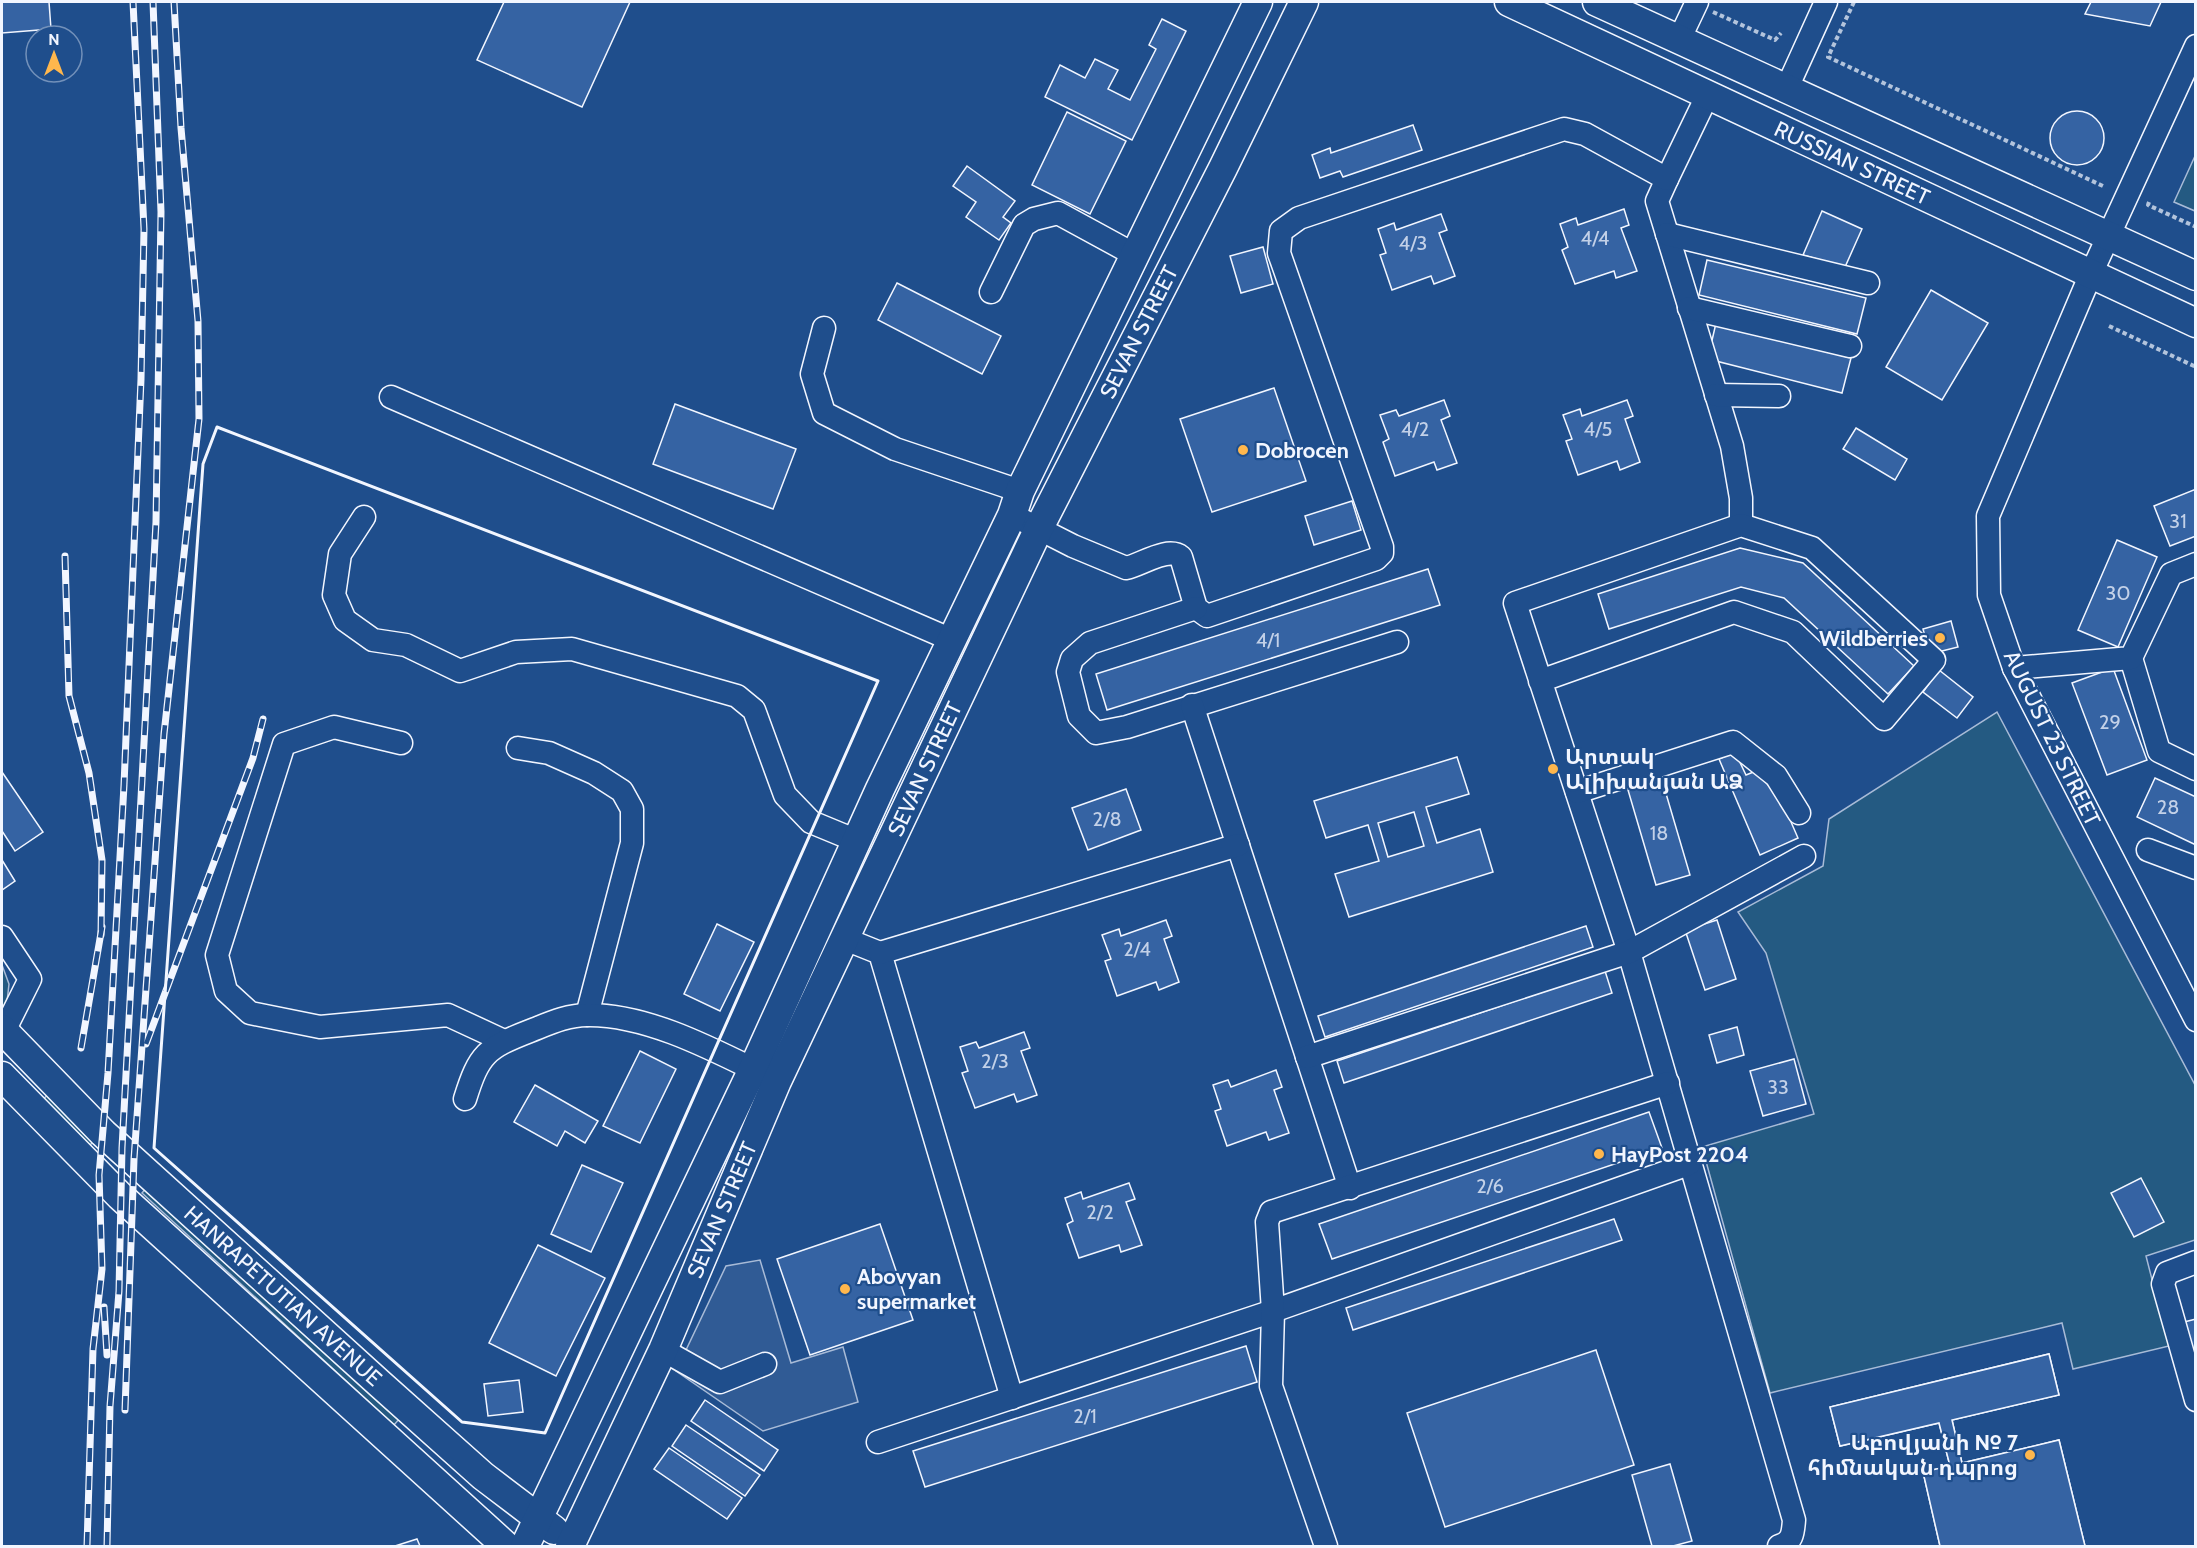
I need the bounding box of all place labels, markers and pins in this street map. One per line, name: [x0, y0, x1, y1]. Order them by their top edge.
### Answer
place label: Dobrocen: [1255, 437, 1349, 464]
marker: Dobrocen: [1236, 443, 1250, 457]
place label: Wildberries: [1819, 625, 1928, 652]
marker: Wildberries: [1933, 631, 1947, 645]
place label: Արտակ Ալիխանյան ԱՁ: [1565, 743, 1743, 795]
marker: Արտակ Ալիխանյան ԱՁ: [1546, 762, 1560, 776]
place label: HayPost 2204: [1611, 1141, 1749, 1168]
marker: HayPost 2204: [1592, 1147, 1606, 1161]
place label: Abovyan supermarket: [857, 1263, 976, 1315]
marker: Abovyan supermarket: [838, 1282, 852, 1296]
place label: Աբովյանի № 7 հիմնական դպրոց: [1808, 1429, 2019, 1481]
marker: Աբովյանի № 7 հիմնական դպրոց: [2023, 1448, 2037, 1462]

